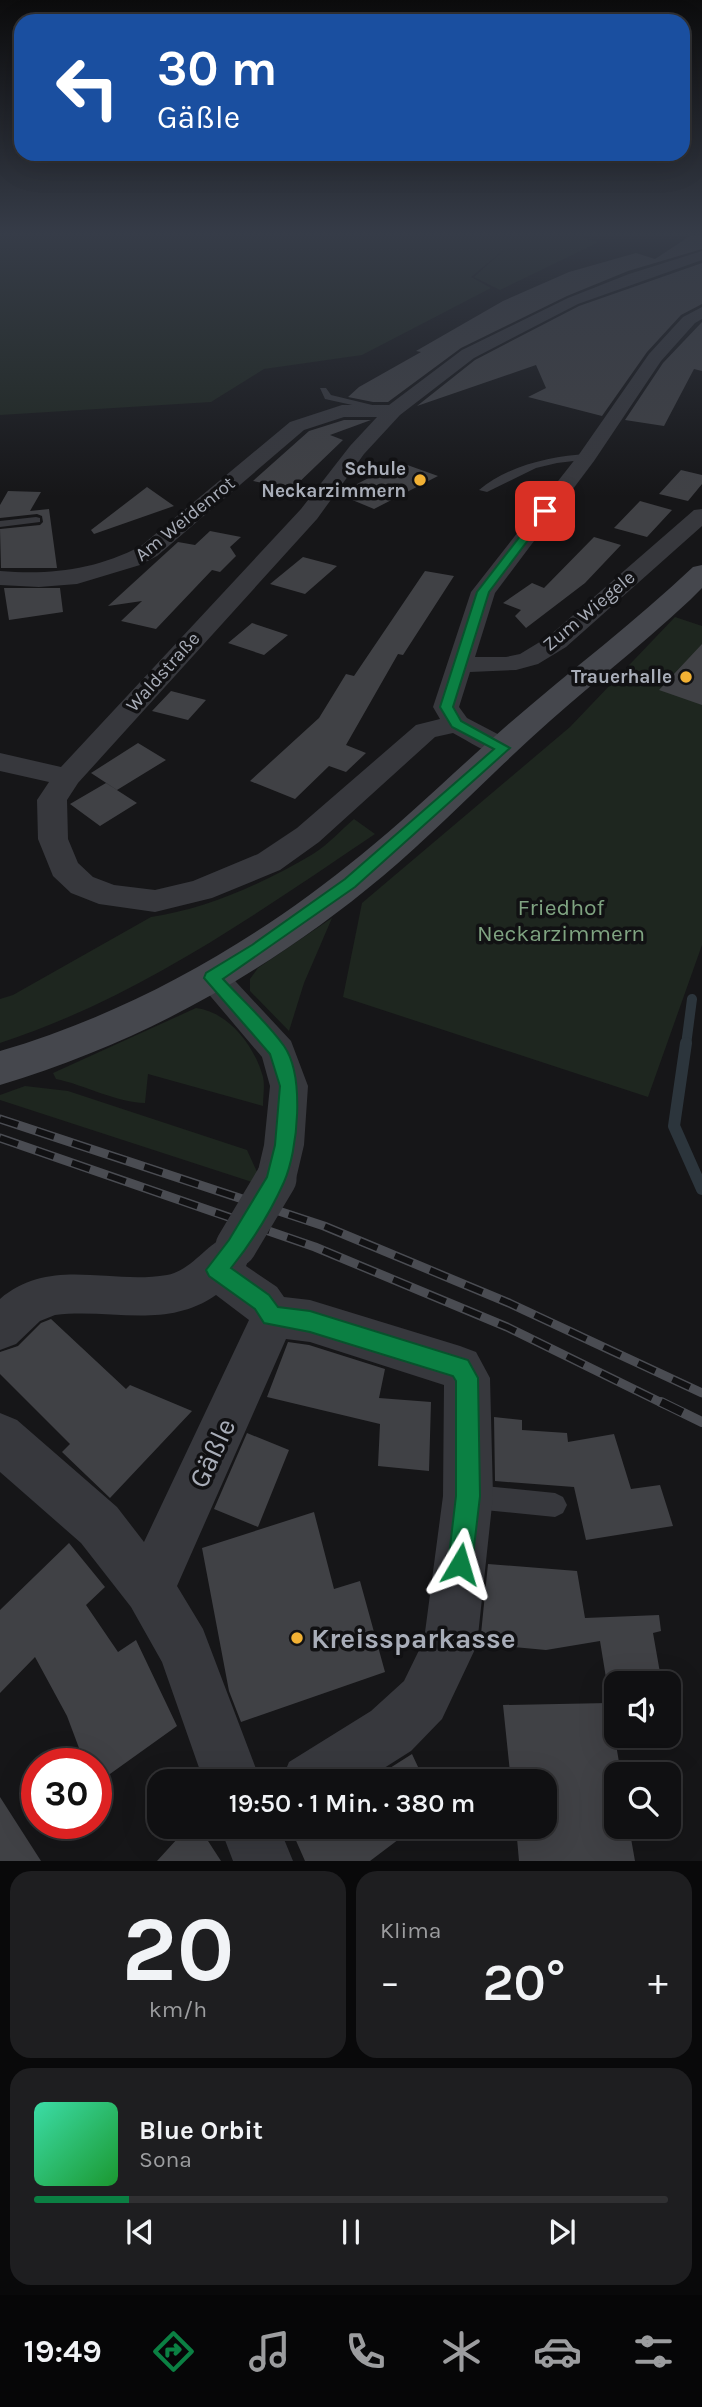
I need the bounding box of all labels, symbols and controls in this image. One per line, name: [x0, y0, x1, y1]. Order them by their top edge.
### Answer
text: 30 m: [157, 40, 277, 97]
icon: left: [42, 42, 133, 133]
text: Gäßle: [157, 99, 240, 136]
place label: Schule Neckarzimmern: [261, 458, 406, 502]
street label: Am Weidenrot: [131, 472, 239, 566]
marker: Schule Neckarzimmern: [412, 472, 428, 488]
pin: [515, 481, 575, 541]
icon: arrive: [526, 492, 564, 530]
street label: Zum Wiegele: [539, 566, 639, 656]
street label: Waldstraße: [122, 628, 204, 716]
place label: Trauerhalle: [571, 666, 672, 688]
marker: Trauerhalle: [678, 669, 694, 685]
park label: Friedhof Neckarzimmern: [477, 894, 645, 947]
street label: Gäßle: [182, 1413, 242, 1493]
position arrow: [423, 1527, 497, 1601]
place label: Kreissparkasse: [311, 1622, 516, 1655]
marker: Kreissparkasse: [289, 1630, 305, 1646]
map controls: [604, 1671, 681, 1839]
button: sound: [604, 1671, 681, 1748]
speed limit sign: 30: [21, 1748, 112, 1839]
button: search: [604, 1762, 681, 1839]
text: 19:50 · 1 Min. · 380 m: [229, 1788, 475, 1819]
text: 20: [122, 1897, 234, 2003]
text: Klima: [380, 1917, 441, 1944]
text: 20°: [483, 1952, 565, 2013]
text: −: [380, 1960, 400, 2005]
text: +: [648, 1960, 668, 2005]
text: km/h: [149, 1996, 207, 2023]
text: Blue Orbit: [139, 2115, 263, 2146]
text: Sona: [139, 2146, 192, 2173]
icon: previous: [121, 2213, 159, 2251]
icon: pause: [332, 2213, 370, 2251]
icon: next: [543, 2213, 581, 2251]
icon: directions: [149, 2327, 198, 2376]
icon: music: [245, 2327, 294, 2376]
icon: phone: [341, 2327, 390, 2376]
icon: climate: [437, 2327, 486, 2376]
icon: car: [533, 2327, 582, 2376]
icon: filters: [629, 2327, 678, 2376]
text: 19:49: [24, 2333, 102, 2370]

